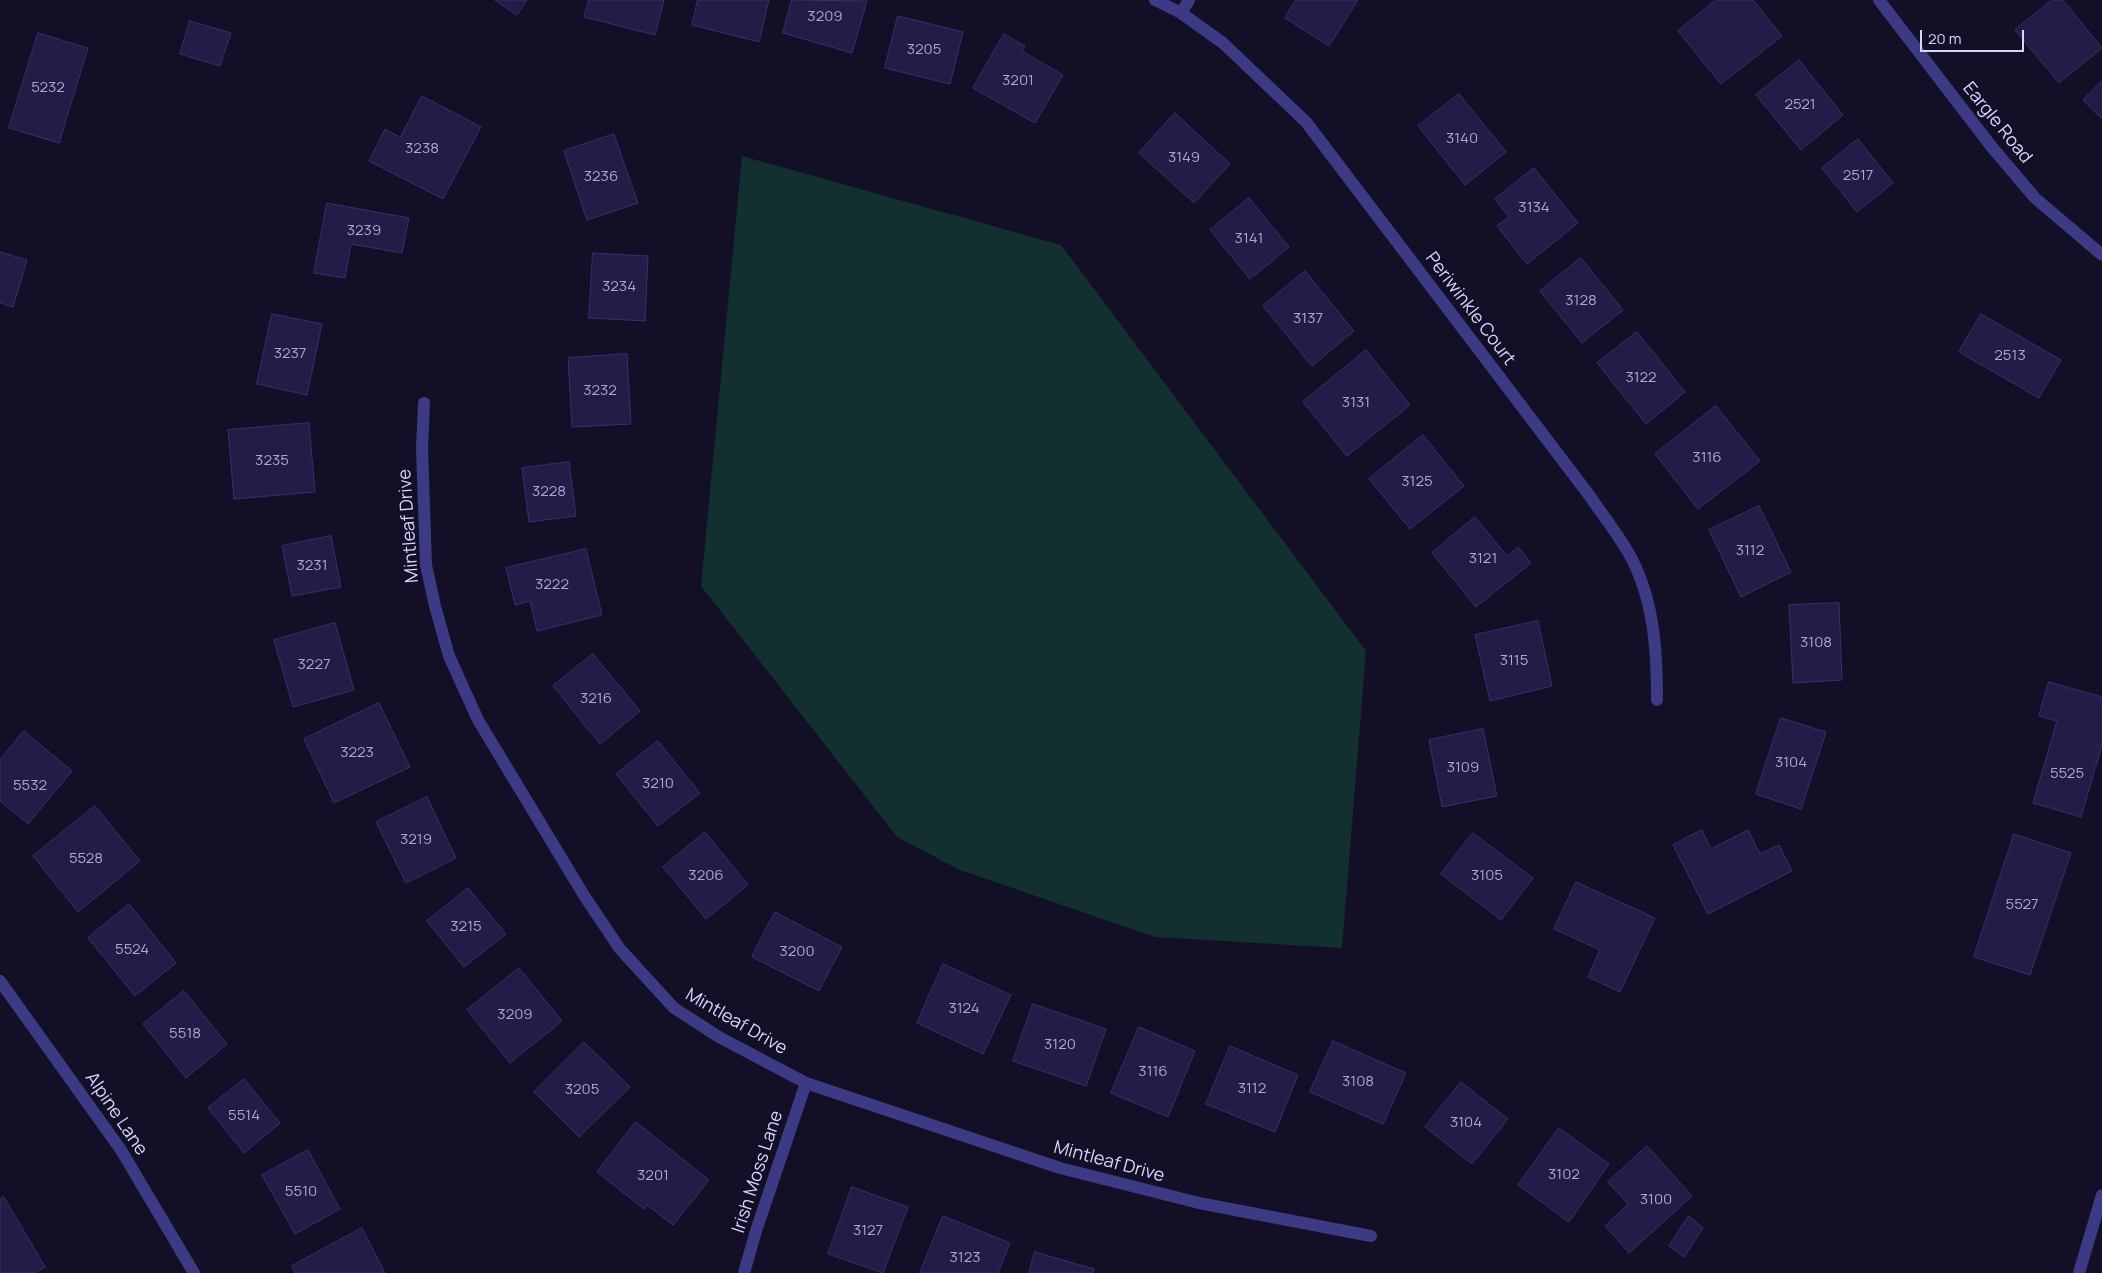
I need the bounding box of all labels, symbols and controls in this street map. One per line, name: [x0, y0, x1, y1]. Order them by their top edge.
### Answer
house number: 3209: [807, 8, 843, 26]
scale bar: [1922, 20, 2026, 52]
text: 20 m: [1928, 28, 1961, 49]
house number: 3205: [907, 41, 941, 59]
house number: 3201: [1002, 72, 1034, 90]
street label: Eargle Road: [1958, 78, 2036, 168]
house number: 5232: [31, 79, 65, 97]
house number: 2521: [1784, 96, 1816, 114]
house number: 3140: [1446, 130, 1478, 148]
house number: 3238: [405, 140, 439, 158]
house number: 3149: [1168, 149, 1200, 167]
house number: 2517: [1843, 167, 1873, 185]
house number: 3236: [584, 168, 618, 186]
house number: 3134: [1518, 199, 1550, 217]
house number: 3239: [347, 222, 381, 240]
house number: 3141: [1235, 230, 1263, 248]
street label: Periwinkle Court: [1420, 248, 1520, 370]
house number: 3234: [602, 278, 636, 296]
house number: 3128: [1565, 292, 1597, 310]
house number: 3137: [1293, 310, 1323, 328]
house number: 3237: [274, 345, 306, 363]
house number: 2513: [1994, 347, 2026, 365]
house number: 3122: [1625, 369, 1657, 387]
house number: 3232: [583, 382, 617, 400]
house number: 3131: [1342, 394, 1370, 412]
house number: 3116: [1692, 449, 1722, 467]
house number: 3235: [255, 452, 289, 470]
street label: Mintleaf Drive: [394, 468, 424, 584]
house number: 3125: [1401, 473, 1433, 491]
house number: 3228: [532, 483, 566, 501]
house number: 3112: [1736, 542, 1764, 560]
house number: 3121: [1469, 550, 1497, 568]
house number: 3231: [297, 557, 327, 575]
house number: 3222: [535, 576, 569, 594]
house number: 3108: [1800, 634, 1832, 652]
house number: 3115: [1500, 652, 1528, 670]
house number: 3227: [298, 656, 330, 674]
house number: 3216: [580, 690, 612, 708]
house number: 3223: [340, 744, 374, 762]
house number: 3104: [1775, 754, 1807, 772]
house number: 3109: [1447, 759, 1479, 777]
house number: 5525: [2050, 765, 2084, 783]
house number: 3210: [642, 775, 674, 793]
house number: 5532: [13, 777, 47, 795]
house number: 3219: [400, 831, 432, 849]
house number: 5528: [69, 850, 103, 868]
house number: 3206: [688, 867, 724, 885]
house number: 3105: [1471, 867, 1503, 885]
house number: 5527: [2006, 896, 2038, 914]
house number: 3215: [450, 918, 482, 936]
house number: 5524: [115, 941, 149, 959]
house number: 3200: [779, 943, 815, 961]
street label: Mintleaf Drive: [681, 984, 791, 1060]
house number: 3124: [948, 1000, 980, 1018]
house number: 3209: [497, 1006, 533, 1024]
house number: 5518: [169, 1025, 201, 1043]
house number: 3120: [1044, 1036, 1076, 1054]
house number: 3116: [1138, 1063, 1168, 1081]
street label: Alpine Lane: [80, 1068, 152, 1160]
house number: 3108: [1342, 1073, 1374, 1091]
house number: 3112: [1238, 1080, 1266, 1098]
house number: 3205: [565, 1081, 599, 1099]
house number: 5514: [228, 1107, 260, 1125]
street label: Irish Moss Lane: [728, 1108, 788, 1236]
house number: 3104: [1450, 1114, 1482, 1132]
street label: Mintleaf Drive: [1051, 1137, 1167, 1187]
house number: 3102: [1548, 1166, 1580, 1184]
house number: 3201: [637, 1167, 669, 1185]
house number: 5510: [285, 1183, 317, 1201]
house number: 3100: [1640, 1191, 1672, 1209]
house number: 3127: [853, 1222, 883, 1240]
house number: 3123: [950, 1249, 980, 1267]

